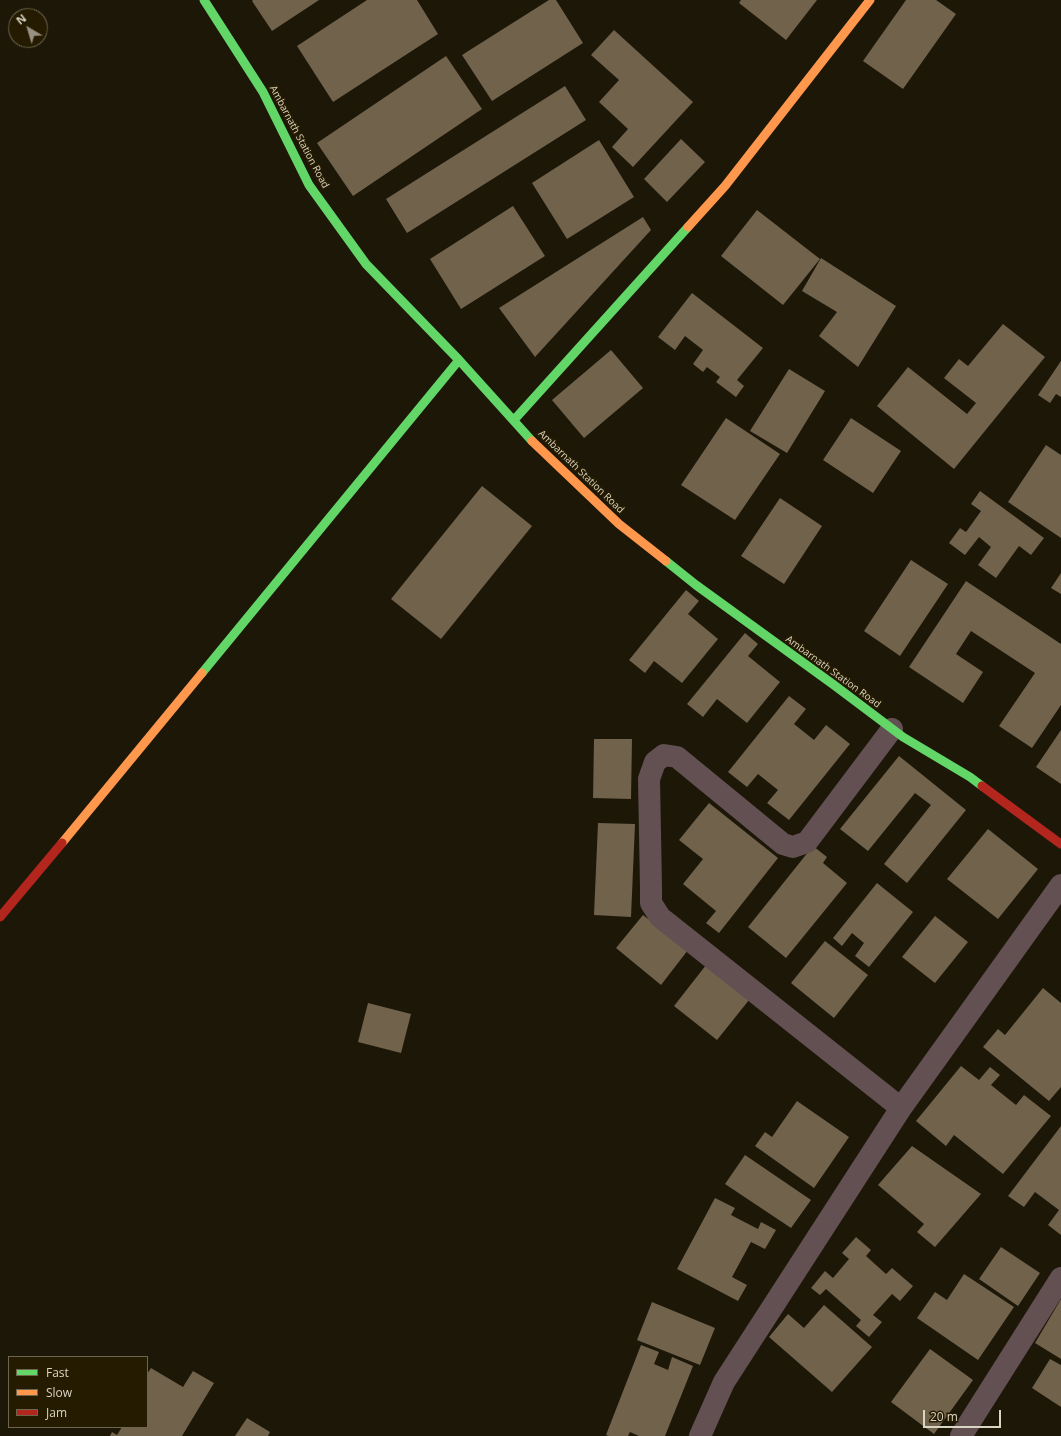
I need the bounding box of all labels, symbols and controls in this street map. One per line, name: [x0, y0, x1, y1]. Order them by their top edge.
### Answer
north arrow: [8, 8, 48, 48]
text: N: [13, 10, 29, 28]
street label: Ambarnath Station Road: [267, 84, 331, 190]
street label: Ambarnath Station Road: [536, 428, 626, 516]
street label: Ambarnath Station Road: [783, 633, 883, 711]
legend: [8, 1356, 148, 1428]
text: Fast: [46, 1364, 69, 1381]
text: Slow: [46, 1384, 72, 1401]
scale bar: [925, 1402, 1003, 1428]
text: Jam: [46, 1404, 67, 1421]
text: 20 m: [930, 1408, 958, 1425]

